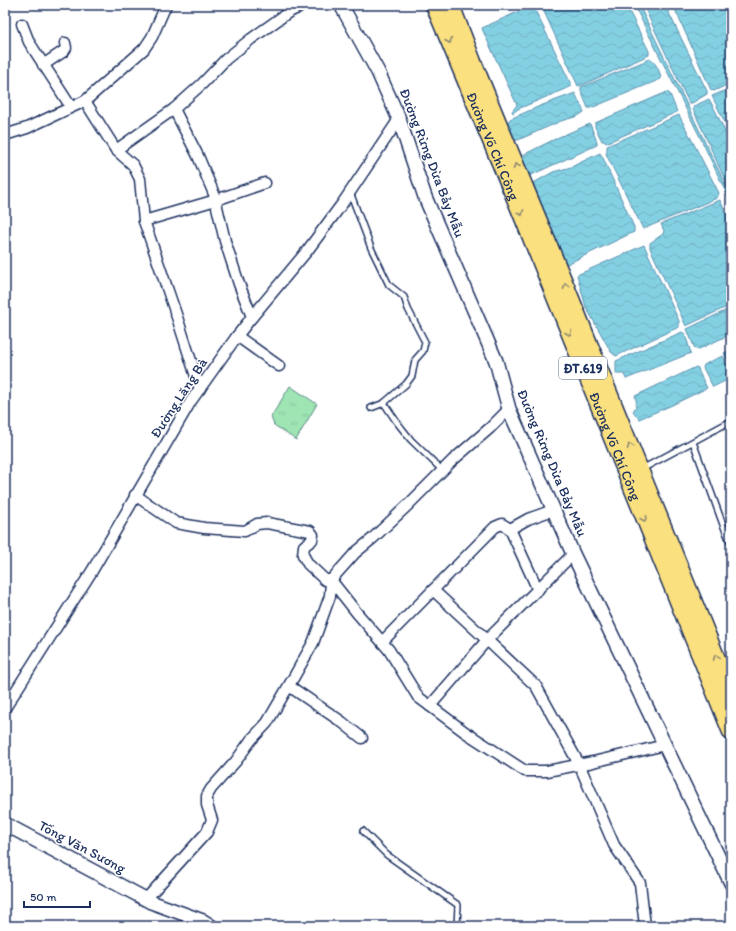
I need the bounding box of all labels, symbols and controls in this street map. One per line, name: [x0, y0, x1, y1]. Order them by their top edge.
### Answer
one-way arrow: [444, 38, 452, 45]
street label: Đường Rừng Dừa Bảy Mẫu: [396, 86, 468, 240]
street label: Đường Võ Chí Công: [463, 90, 524, 204]
one-way arrow: [513, 163, 521, 170]
one-way arrow: [516, 209, 524, 216]
one-way arrow: [563, 283, 571, 291]
one-way arrow: [565, 330, 573, 337]
street label: Đường Lăng Bà: [147, 354, 212, 441]
road number: ĐT.619: [559, 357, 607, 379]
street label: Đường Rừng Dừa Bảy Mẫu: [513, 387, 591, 539]
street label: Đường Võ Chí Công: [586, 389, 645, 504]
one-way arrow: [627, 442, 635, 450]
one-way arrow: [639, 514, 647, 522]
one-way arrow: [713, 653, 721, 660]
street label: Tống Văn Sương: [36, 817, 129, 877]
scale bar: [24, 883, 90, 909]
text: 50 m: [30, 890, 56, 904]

